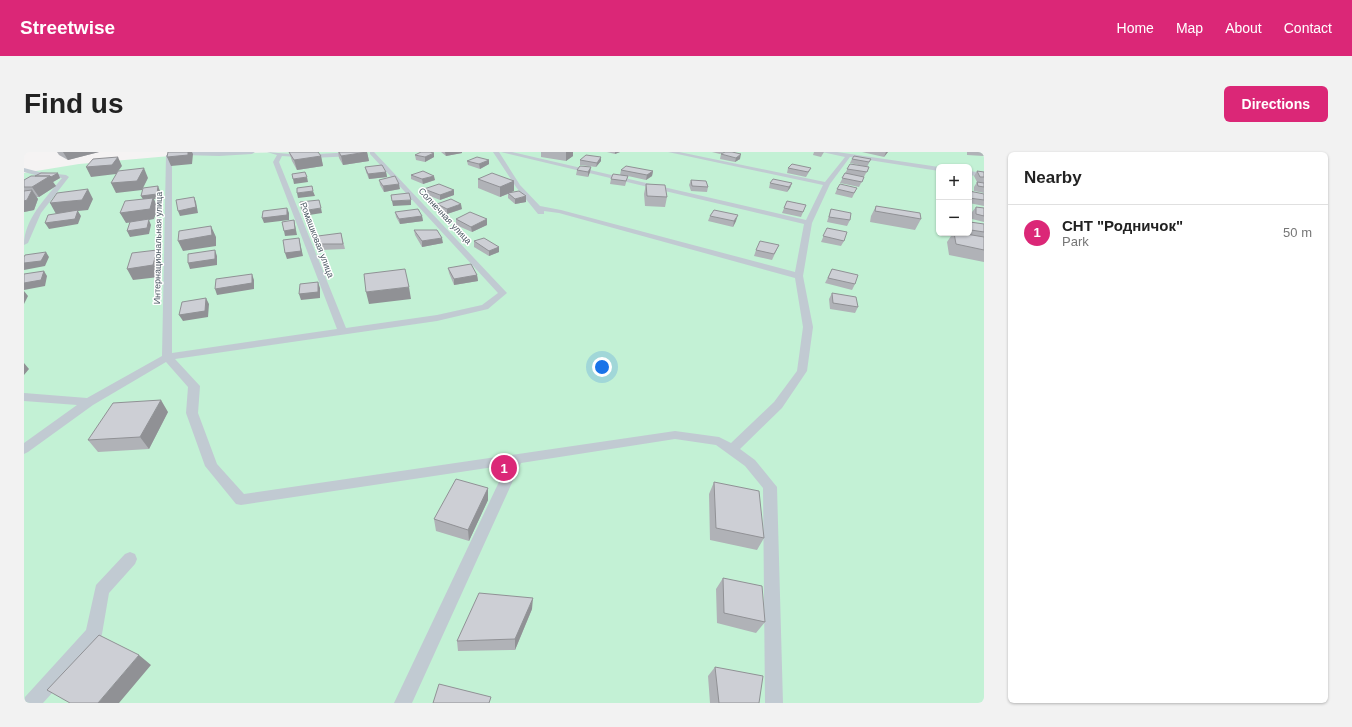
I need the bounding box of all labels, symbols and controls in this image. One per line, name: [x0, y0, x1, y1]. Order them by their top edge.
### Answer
text: Streetwise: [20, 17, 115, 38]
text: Home: [1117, 20, 1154, 36]
text: Map: [1176, 20, 1203, 36]
text: About: [1225, 20, 1262, 36]
text: Contact: [1284, 20, 1332, 36]
button: Directions: [1224, 86, 1328, 122]
text: Find us: [24, 88, 124, 119]
map controls: [936, 164, 972, 236]
button: +: [936, 164, 972, 200]
text: Nearby: [1024, 168, 1082, 187]
street label: Солнечная улица: [416, 186, 474, 246]
street label: Интернациональная улица: [152, 192, 164, 304]
button: −: [936, 200, 972, 236]
street label: Ромашковая улица: [298, 201, 336, 279]
text: СНТ "Родничок": [1062, 217, 1183, 234]
text: 1: [1033, 225, 1041, 240]
text: 50 m: [1283, 225, 1312, 240]
text: Park: [1062, 234, 1089, 249]
your location: [592, 357, 612, 377]
pin: 1: [491, 453, 517, 483]

